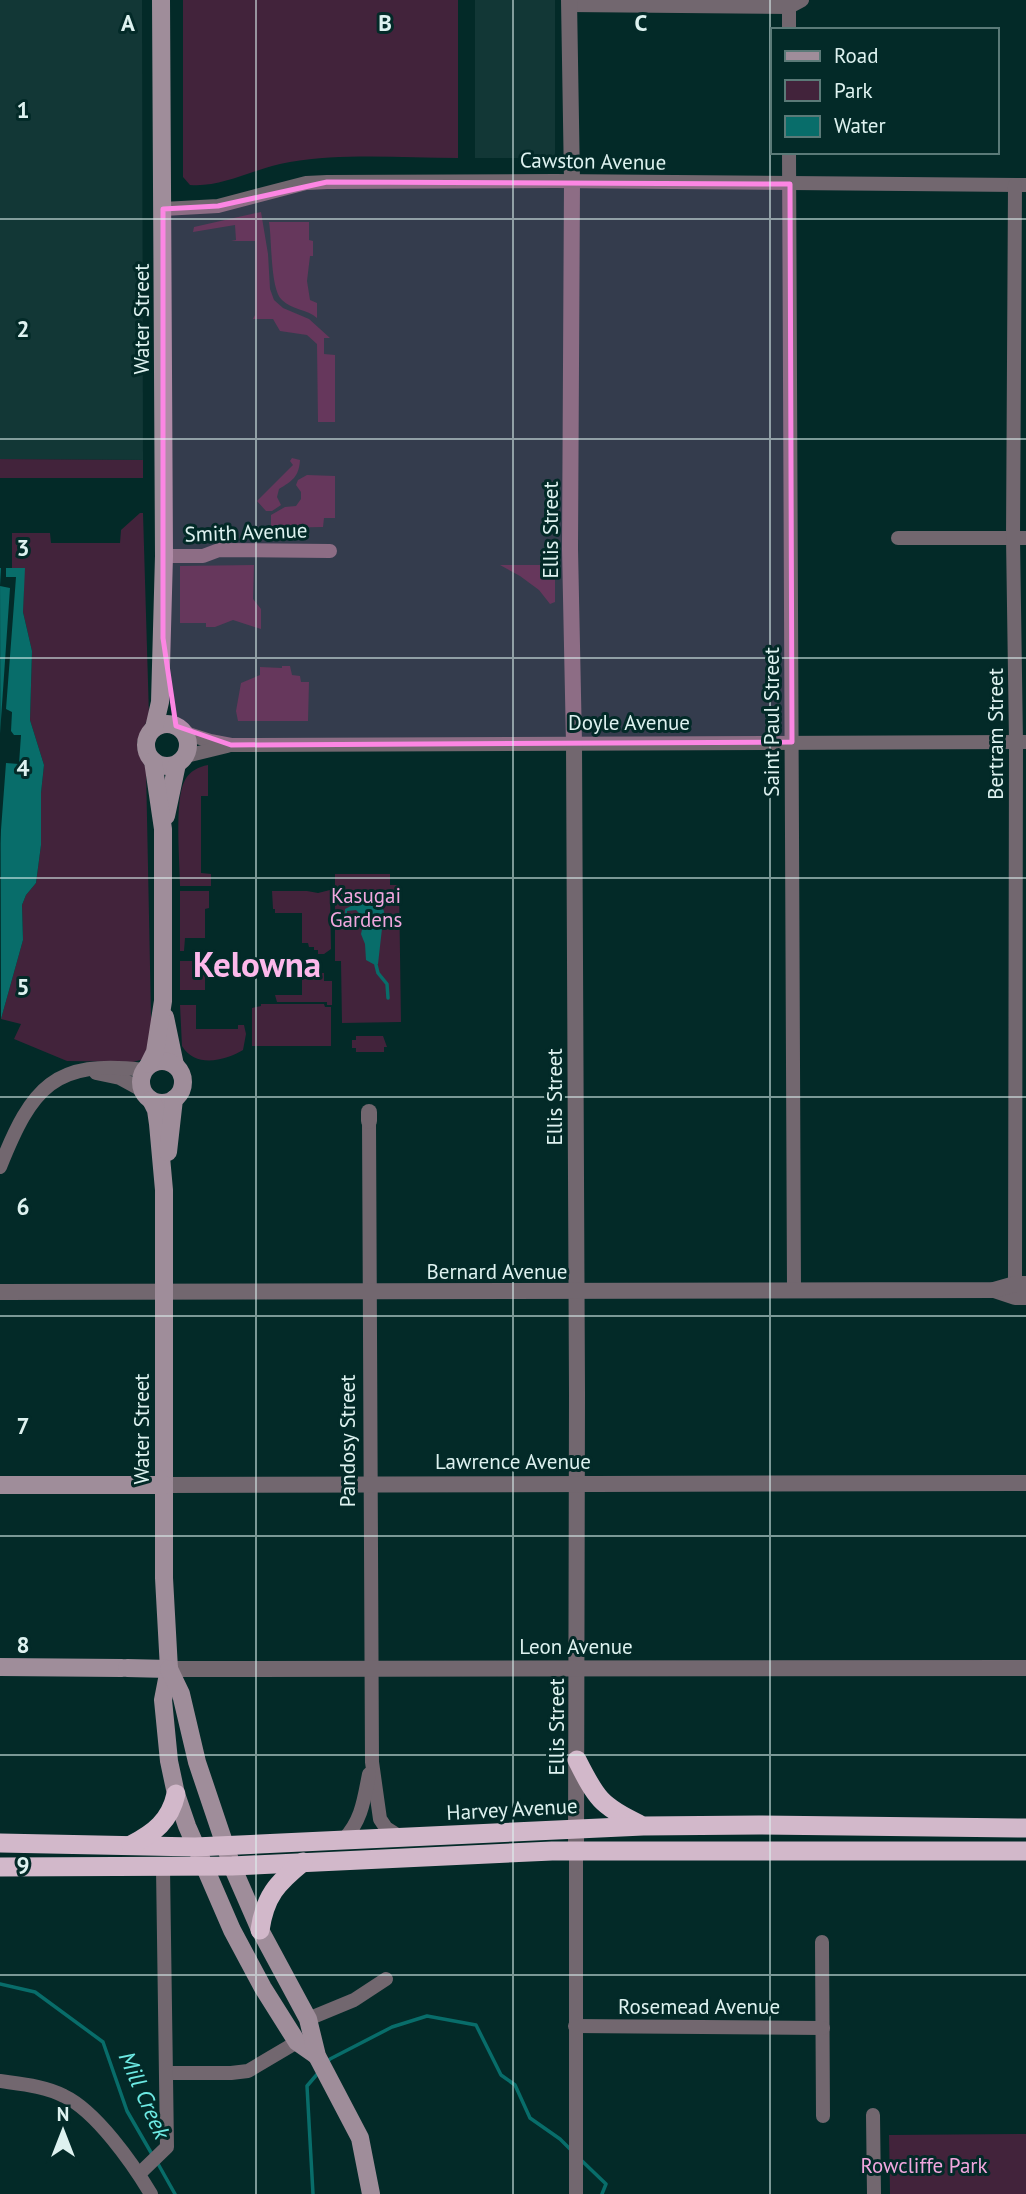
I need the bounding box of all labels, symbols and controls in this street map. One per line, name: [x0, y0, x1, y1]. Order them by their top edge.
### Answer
text: A: [121, 8, 135, 37]
text: B: [378, 8, 392, 37]
text: C: [635, 8, 648, 37]
legend: [771, 28, 998, 154]
text: Road: [834, 42, 878, 69]
text: Park: [834, 77, 873, 104]
text: 1: [16, 95, 30, 124]
text: Water: [834, 112, 886, 139]
street label: Cawston Avenue: [520, 146, 666, 176]
street label: Water Street: [128, 264, 155, 374]
text: 2: [16, 314, 30, 343]
street label: Ellis Street: [537, 481, 564, 579]
street label: Smith Avenue: [184, 516, 308, 548]
text: 3: [16, 533, 30, 562]
street label: Saint Paul Street: [758, 647, 785, 797]
street label: Bertram Street: [982, 668, 1009, 800]
street label: Doyle Avenue: [568, 709, 690, 736]
text: 4: [16, 753, 30, 782]
park label: Kasugai Gardens: [330, 882, 402, 933]
district label: Kelowna: [193, 941, 321, 987]
text: 5: [16, 972, 30, 1001]
street label: Ellis Street: [541, 1048, 568, 1146]
text: 6: [16, 1192, 30, 1221]
street label: Bernard Avenue: [427, 1258, 567, 1285]
street label: Water Street: [128, 1374, 155, 1484]
street label: Pandosy Street: [334, 1375, 361, 1507]
text: 7: [16, 1411, 30, 1440]
street label: Lawrence Avenue: [435, 1448, 591, 1475]
text: 8: [16, 1630, 30, 1659]
street label: Leon Avenue: [519, 1633, 633, 1660]
street label: Ellis Street: [543, 1678, 570, 1776]
street label: Harvey Avenue: [446, 1792, 578, 1826]
text: 9: [16, 1850, 30, 1879]
street label: Rosemead Avenue: [618, 1993, 780, 2020]
water label: Mill Creek: [113, 2047, 178, 2145]
north arrow: [28, 2096, 98, 2166]
text: N: [57, 2102, 69, 2126]
park label: Rowcliffe Park: [860, 2152, 988, 2179]

